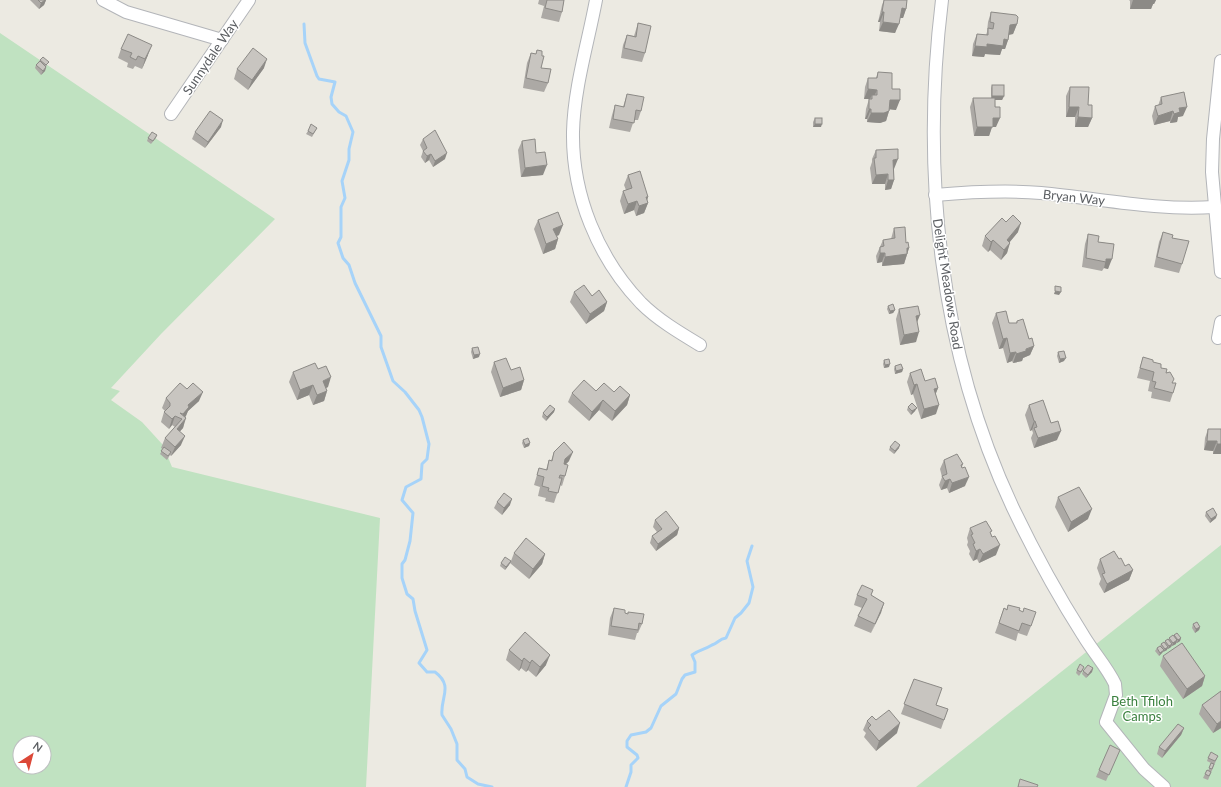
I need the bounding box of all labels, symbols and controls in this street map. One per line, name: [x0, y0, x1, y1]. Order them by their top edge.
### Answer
street label: Sunnydale Way: [179, 16, 241, 98]
street label: Bryan Way: [1042, 186, 1106, 208]
street label: Delight Meadows Road: [930, 217, 966, 351]
park label: Beth Tfiloh Camps: [1111, 693, 1173, 724]
north arrow: [12, 735, 52, 775]
text: N: [31, 739, 45, 754]

